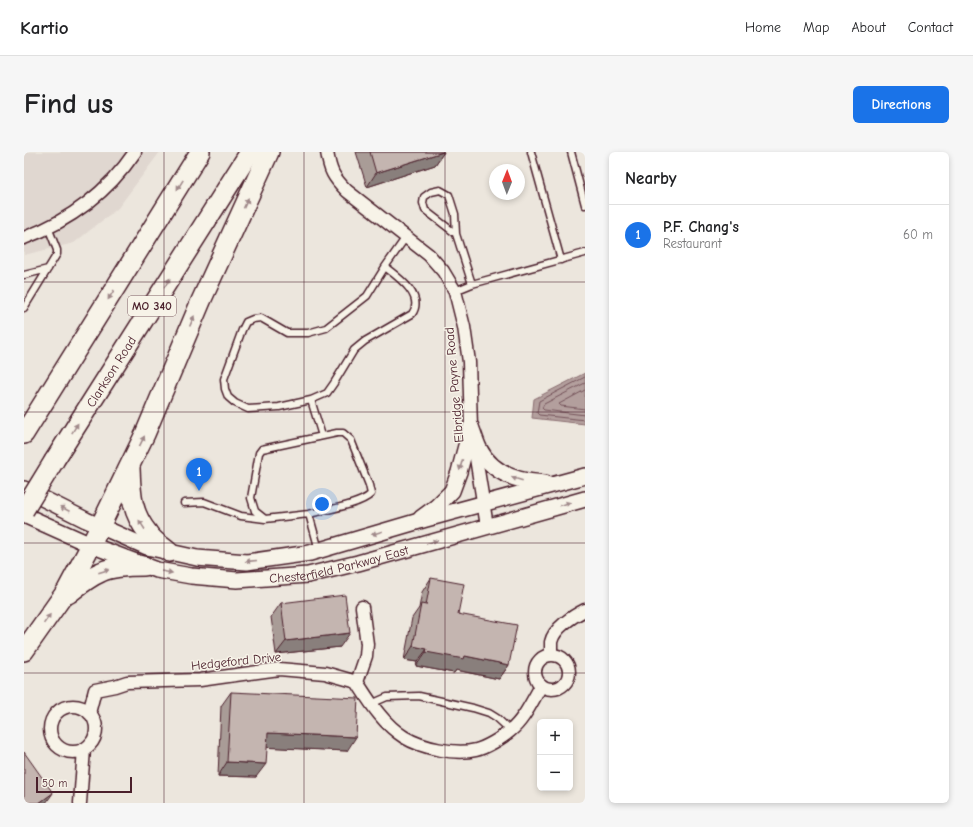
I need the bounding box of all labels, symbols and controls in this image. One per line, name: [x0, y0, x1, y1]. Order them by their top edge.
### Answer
text: Kartio: [20, 17, 69, 39]
text: Home: [745, 19, 781, 36]
text: Map: [803, 19, 829, 36]
text: About: [851, 19, 886, 36]
text: Contact: [908, 19, 953, 36]
button: Directions: [853, 86, 949, 123]
text: Find us: [24, 88, 113, 120]
north arrow: [489, 164, 525, 200]
text: Nearby: [625, 169, 676, 188]
one-way arrow: [176, 179, 183, 191]
one-way arrow: [243, 197, 249, 208]
text: P.F. Chang's: [663, 218, 739, 236]
text: 1: [635, 227, 641, 242]
text: 60 m: [903, 227, 933, 242]
text: Restaurant: [663, 236, 722, 251]
one-way arrow: [163, 278, 171, 288]
one-way arrow: [107, 290, 115, 300]
road number: MO 340: [128, 296, 176, 316]
one-way arrow: [189, 315, 195, 326]
street label: Elbridge Payne Road: [441, 327, 467, 443]
street label: Clarkson Road: [83, 333, 139, 410]
one-way arrow: [71, 423, 79, 433]
one-way arrow: [139, 435, 145, 446]
pin: 1: [186, 458, 212, 491]
one-way arrow: [458, 459, 464, 471]
one-way arrow: [511, 476, 523, 482]
your location: [312, 494, 332, 514]
one-way arrow: [559, 501, 571, 507]
one-way arrow: [59, 506, 71, 512]
one-way arrow: [138, 520, 146, 530]
one-way arrow: [371, 530, 383, 536]
one-way arrow: [426, 539, 438, 545]
street label: Chesterfield Parkway East: [269, 541, 411, 585]
one-way arrow: [245, 558, 257, 564]
one-way arrow: [99, 568, 111, 574]
one-way arrow: [161, 569, 173, 575]
one-way arrow: [43, 613, 51, 624]
street label: Hedgeford Drive: [190, 649, 282, 673]
map controls: [537, 719, 573, 791]
button: +: [537, 719, 573, 755]
button: −: [537, 755, 573, 791]
scale bar: [36, 775, 132, 794]
text: 50 m: [42, 777, 67, 790]

